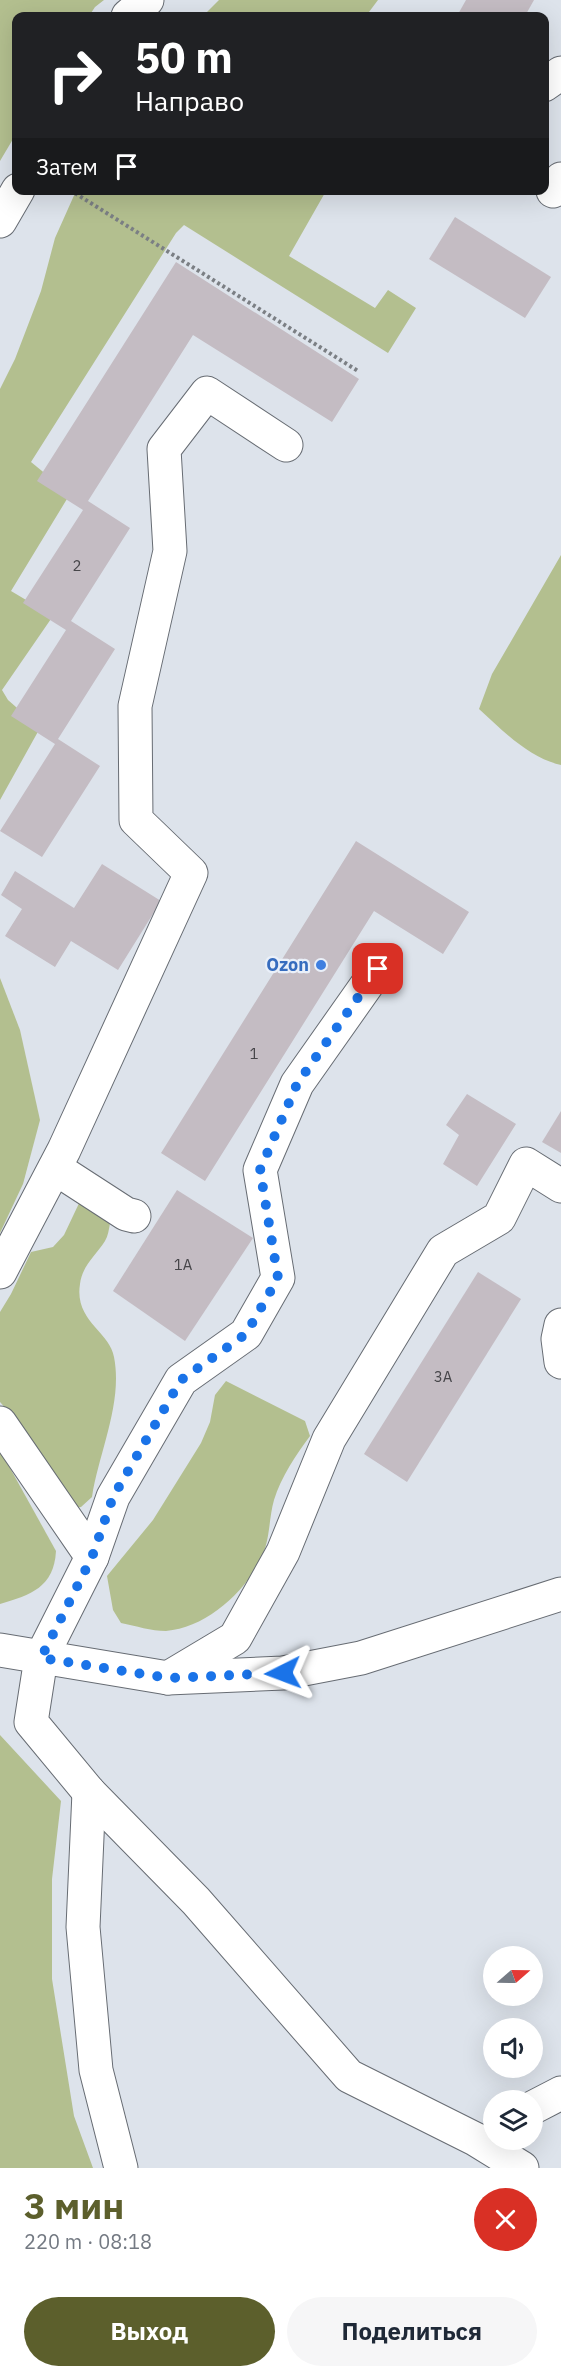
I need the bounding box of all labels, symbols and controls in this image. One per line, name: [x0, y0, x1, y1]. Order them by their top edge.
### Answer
text: 50 m: [135, 30, 233, 85]
icon: right: [36, 36, 114, 114]
text: Направо: [135, 83, 244, 118]
icon: arrive: [110, 150, 143, 183]
text: Затем: [36, 152, 98, 181]
house number: 2: [72, 556, 82, 575]
pin: [352, 943, 403, 994]
icon: arrive: [361, 952, 394, 985]
place label: Ozon: [266, 953, 309, 976]
marker: Ozon: [314, 958, 328, 972]
house number: 1: [249, 1044, 259, 1063]
house number: 1А: [174, 1255, 193, 1274]
house number: 3А: [434, 1367, 453, 1386]
position arrow: [251, 1641, 315, 1705]
north arrow: [483, 1946, 543, 2006]
map controls: [483, 1946, 543, 2150]
button: sound: [483, 2018, 543, 2078]
button: layers: [483, 2090, 543, 2150]
text: 3 мин: [24, 2182, 124, 2229]
button: close: [474, 2188, 537, 2251]
text: 220 m · 08:18: [24, 2228, 152, 2255]
button: Выход: [24, 2297, 275, 2366]
button: Поделиться: [287, 2297, 537, 2366]

